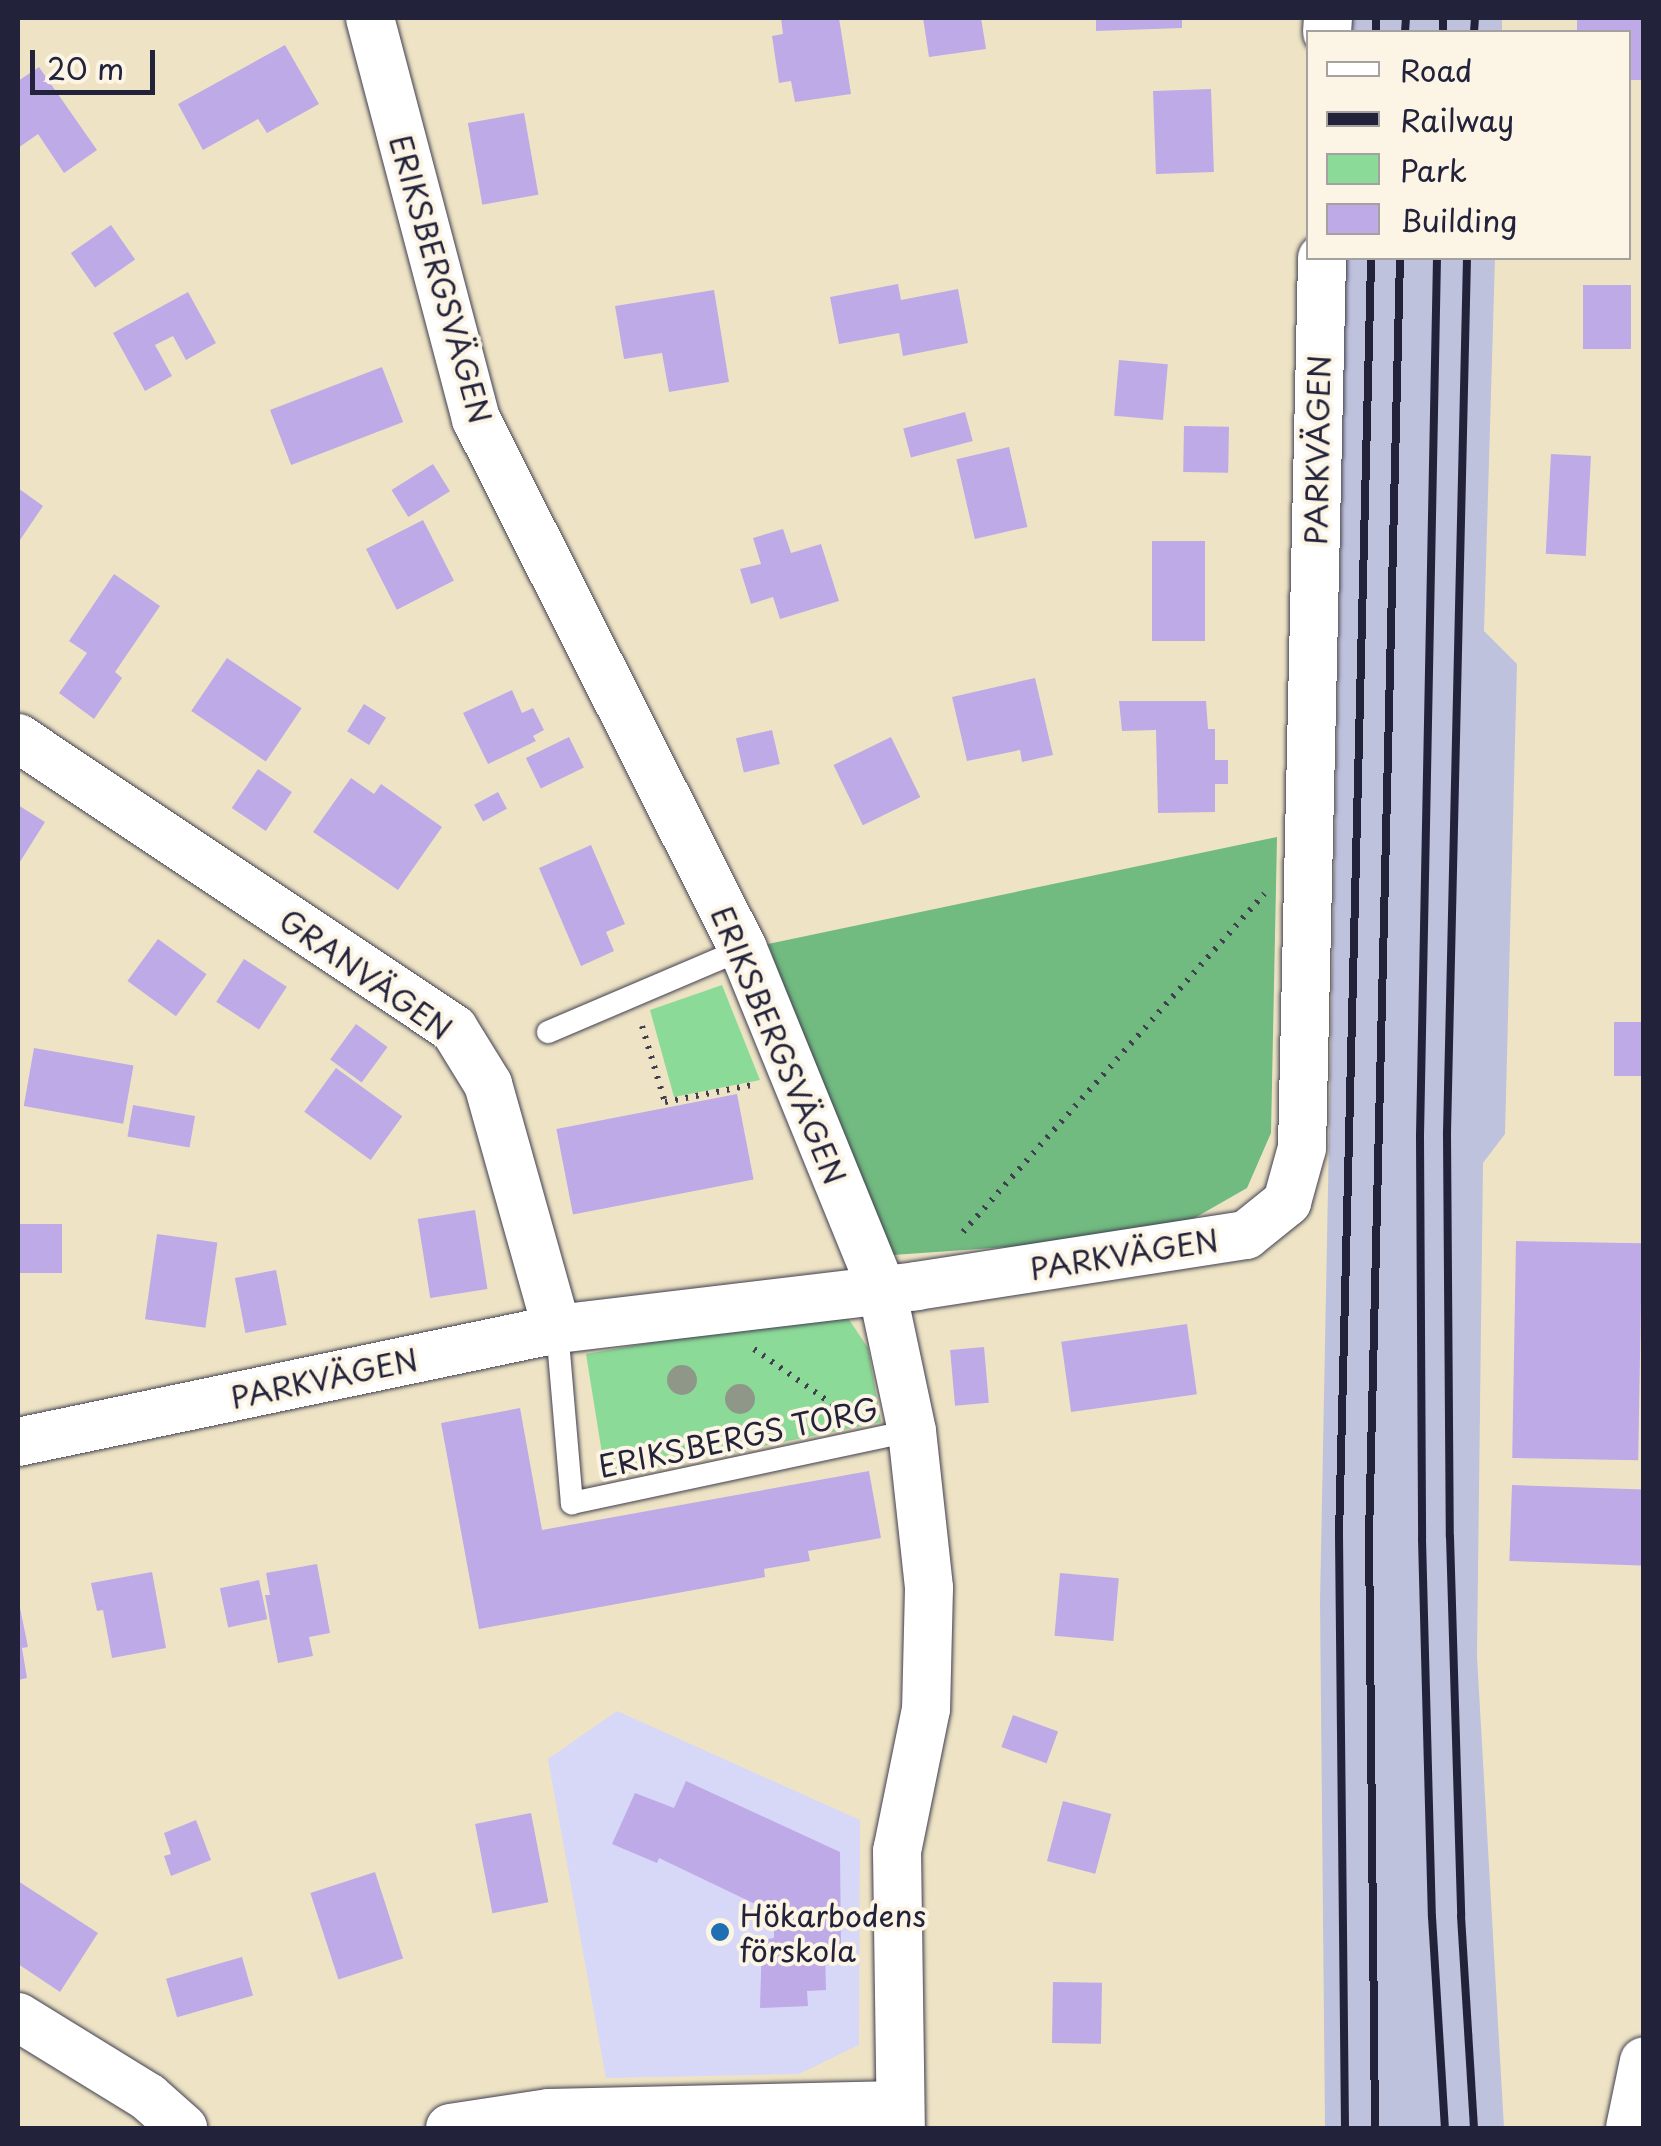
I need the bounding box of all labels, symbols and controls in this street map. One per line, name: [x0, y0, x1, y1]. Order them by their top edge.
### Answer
scale bar: [35, 30, 160, 92]
legend: [1306, 30, 1631, 260]
text: 20 m: [47, 45, 124, 90]
text: Road: [1400, 47, 1473, 92]
text: Railway: [1400, 97, 1514, 142]
street label: ERIKSBERGSVÄGEN: [383, 131, 499, 427]
text: Park: [1400, 147, 1467, 192]
text: Building: [1400, 197, 1517, 242]
street label: PARKVÄGEN: [1297, 355, 1337, 545]
street label: GRANVÄGEN: [273, 901, 459, 1047]
street label: ERIKSBERGSVÄGEN: [704, 901, 854, 1189]
street label: PARKVÄGEN: [1027, 1221, 1221, 1287]
street label: PARKVÄGEN: [227, 1341, 421, 1415]
street label: ERIKSBERGS TORG: [593, 1389, 883, 1485]
place label: Hökarbodens förskola: [740, 1897, 926, 1968]
marker: Hökarbodens förskola: [709, 1921, 731, 1943]

